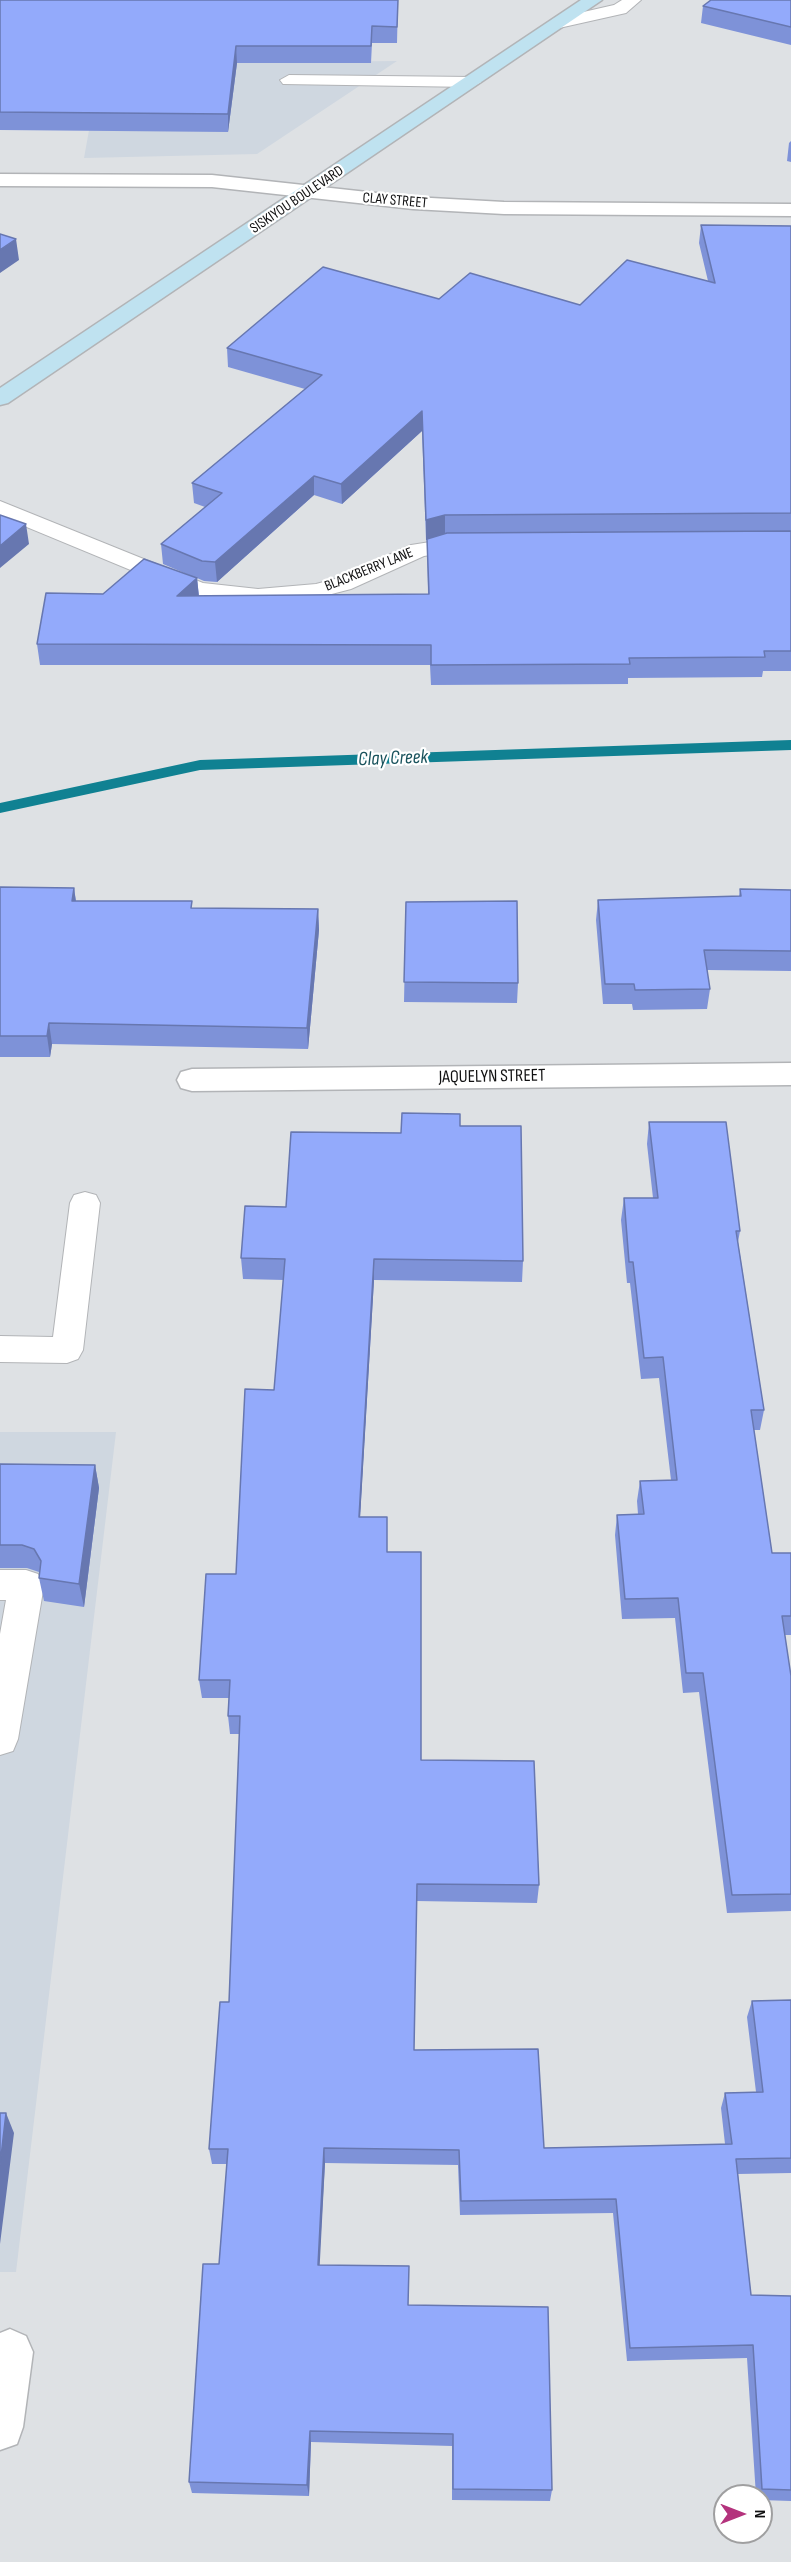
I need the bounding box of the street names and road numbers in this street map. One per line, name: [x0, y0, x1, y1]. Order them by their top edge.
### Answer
street label: SISKIYOU BOULEVARD: [247, 162, 347, 238]
street label: CLAY STREET: [362, 189, 428, 213]
street label: BLACKBERRY LANE: [322, 544, 416, 596]
street label: JAQUELYN STREET: [438, 1065, 546, 1089]

